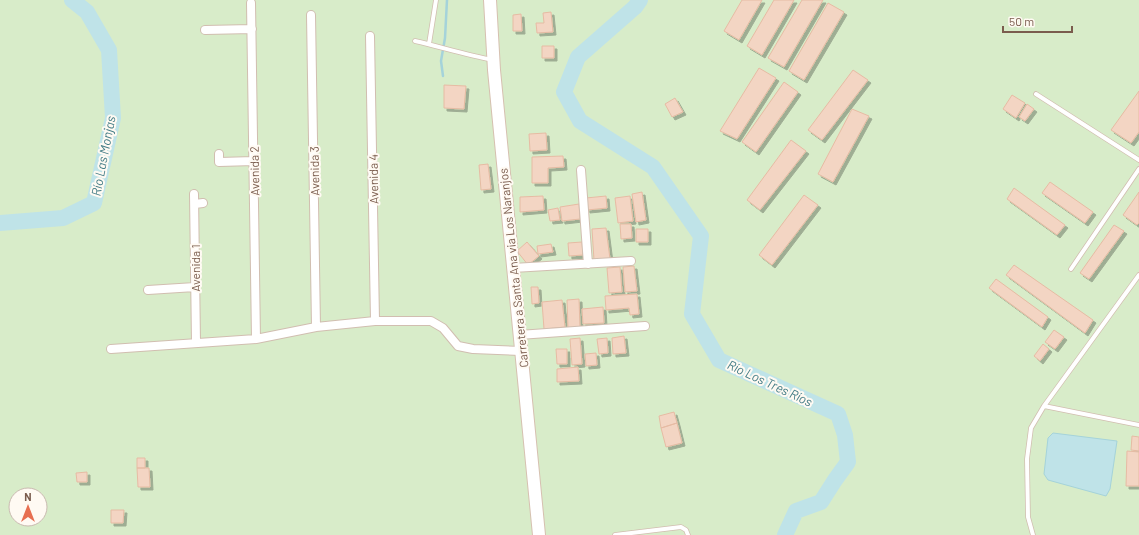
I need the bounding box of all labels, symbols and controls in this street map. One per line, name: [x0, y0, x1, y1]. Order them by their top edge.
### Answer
scale bar: [1003, 8, 1072, 34]
text: 50 m: [1009, 14, 1034, 28]
water label: Río Las Monjas: [87, 115, 119, 197]
street label: Avenida 2: [247, 146, 261, 196]
street label: Avenida 3: [307, 146, 321, 196]
street label: Avenida 4: [366, 154, 380, 204]
street label: Carretera a Santa Ana via Los Naranjos: [496, 167, 530, 368]
street label: Avenida 1: [188, 244, 202, 292]
water label: Río Los Tres Ríos: [725, 356, 815, 410]
north arrow: [8, 487, 48, 527]
text: N: [24, 490, 32, 503]

